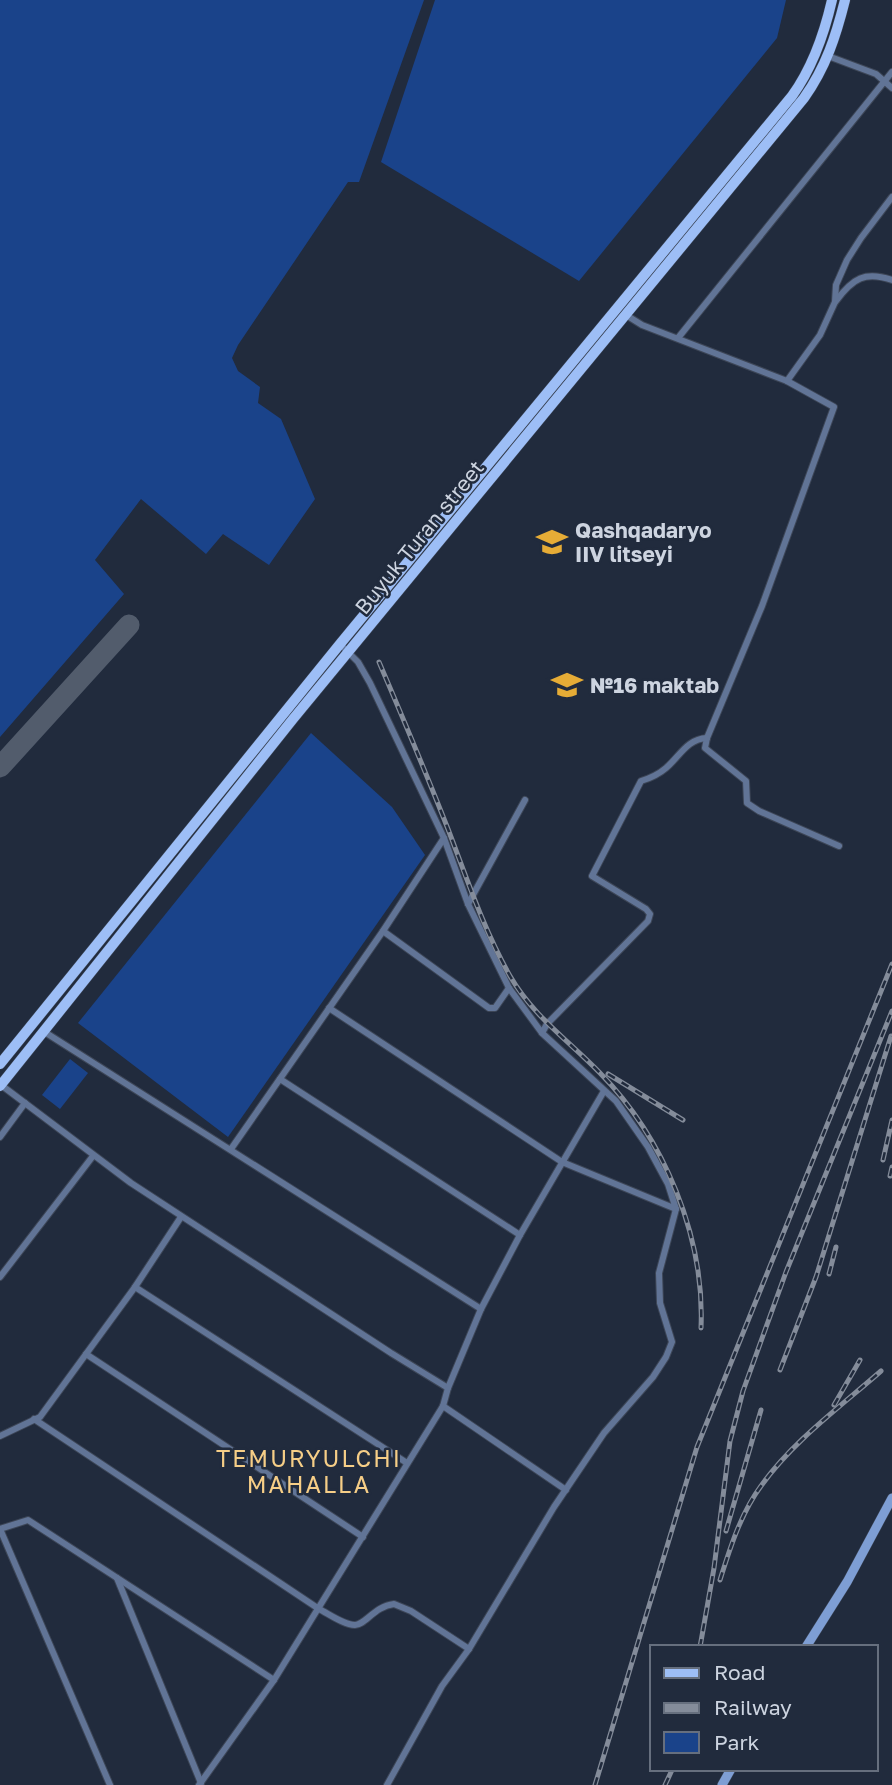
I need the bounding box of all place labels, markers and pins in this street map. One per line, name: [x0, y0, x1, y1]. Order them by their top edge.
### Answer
place label: Qashqadaryo IIV litseyi: [575, 517, 712, 567]
school or university icon: Qashqadaryo IIV litseyi: [535, 525, 569, 559]
school or university icon: №16 maktab: [550, 668, 584, 702]
place label: №16 maktab: [590, 672, 719, 698]

